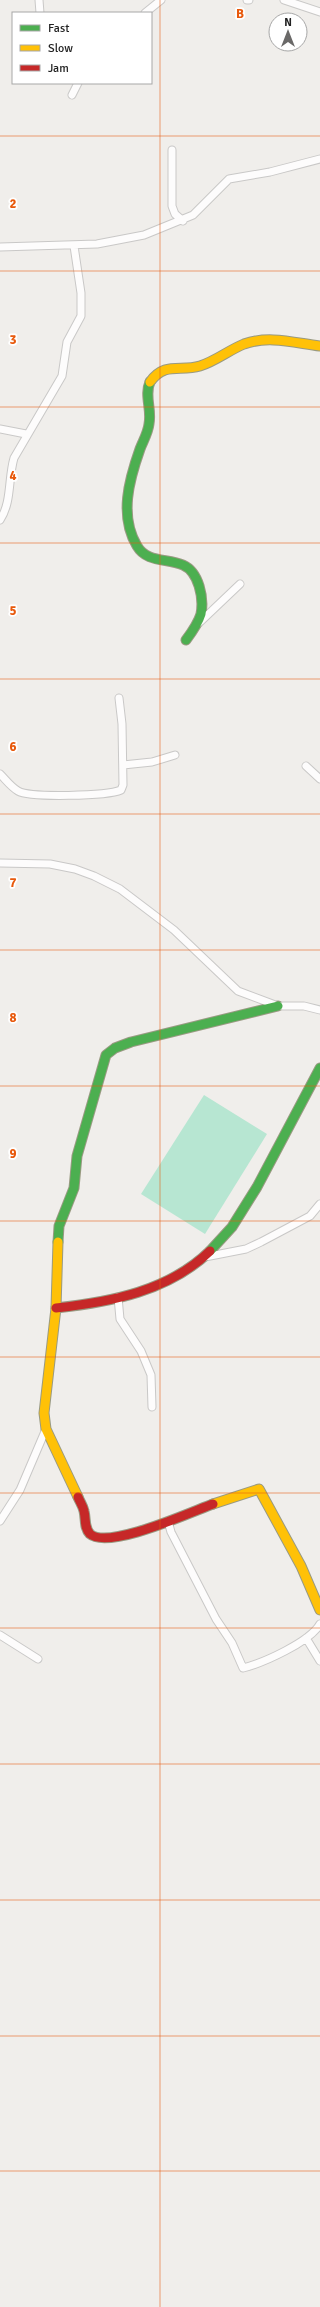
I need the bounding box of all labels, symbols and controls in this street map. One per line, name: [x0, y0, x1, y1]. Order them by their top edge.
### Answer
text: B: [236, 6, 244, 22]
legend: [12, 12, 152, 84]
north arrow: [268, 12, 308, 52]
text: N: [284, 16, 292, 29]
text: Fast: [48, 21, 69, 36]
text: Slow: [48, 41, 73, 56]
text: Jam: [48, 61, 69, 76]
text: 2: [9, 196, 17, 212]
text: 3: [9, 332, 17, 348]
text: 4: [9, 468, 17, 484]
text: 5: [9, 603, 17, 619]
text: 6: [9, 739, 17, 755]
text: 7: [9, 875, 17, 891]
text: 8: [9, 1010, 17, 1026]
text: 9: [9, 1146, 17, 1162]

